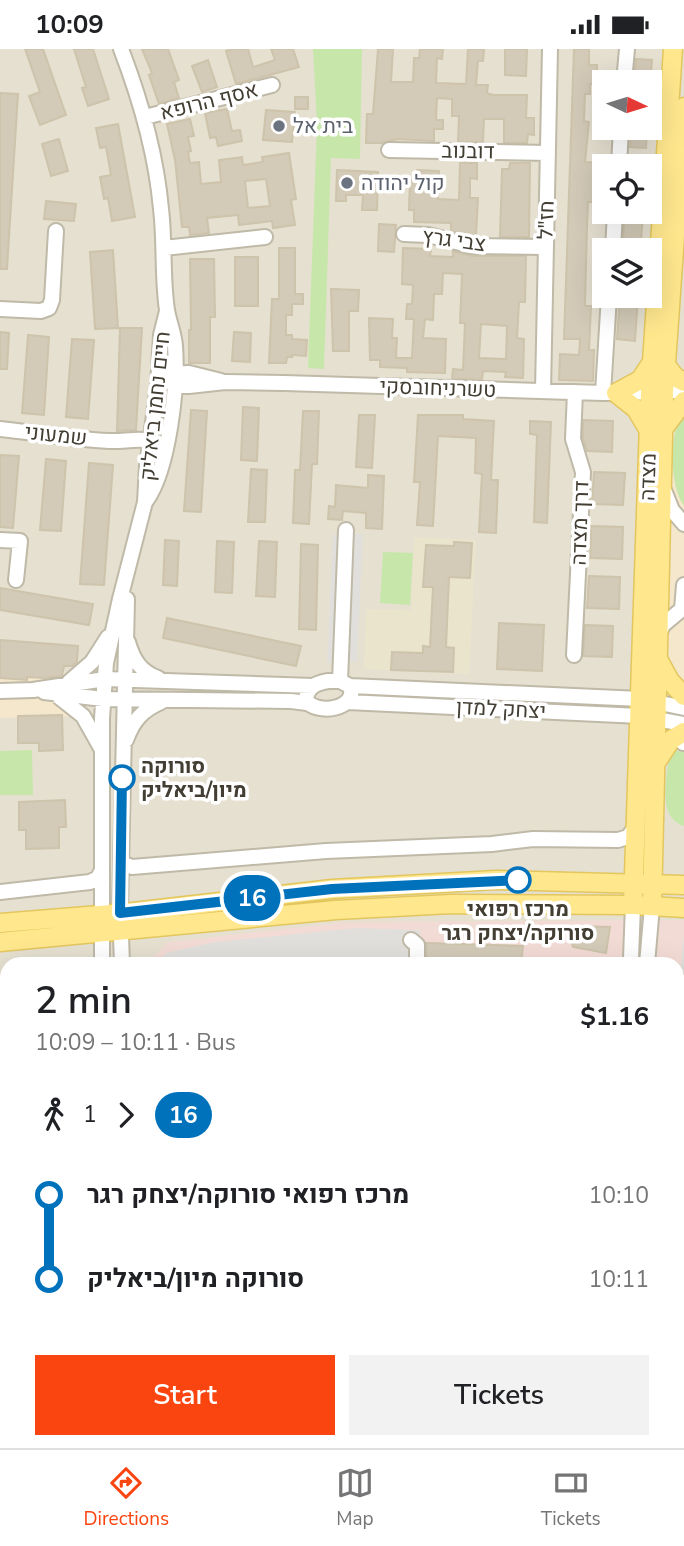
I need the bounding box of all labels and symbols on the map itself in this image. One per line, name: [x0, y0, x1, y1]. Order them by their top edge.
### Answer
north arrow: [592, 70, 662, 140]
street label: אסף הרופא: [157, 75, 261, 127]
place label: בית אל: [293, 112, 353, 140]
marker: בית אל: [271, 118, 287, 134]
street label: דובנוב: [441, 137, 495, 165]
place label: קול יהודה: [361, 169, 445, 197]
marker: קול יהודה: [339, 175, 355, 191]
street label: חז"ל: [531, 200, 561, 240]
street label: צבי גרץ: [420, 222, 488, 258]
street label: חיים נחמן ביאליק: [133, 330, 177, 482]
street label: טשרניחובסקי: [379, 372, 497, 404]
street label: שמעוני: [24, 418, 88, 452]
street label: מצדה: [633, 452, 663, 502]
street label: דרך מצדה: [565, 480, 595, 566]
street label: יצחק למדן: [455, 693, 547, 725]
place label: סורוקה מיון/ביאליק: [141, 752, 247, 804]
marker: סורוקה מיון/ביאליק: [109, 765, 135, 791]
marker: מרכז רפואי סורוקה/יצחק רגר: [505, 867, 531, 893]
line badge: 16: [220, 875, 284, 921]
place label: מרכז רפואי סורוקה/יצחק רגר: [442, 895, 594, 947]

